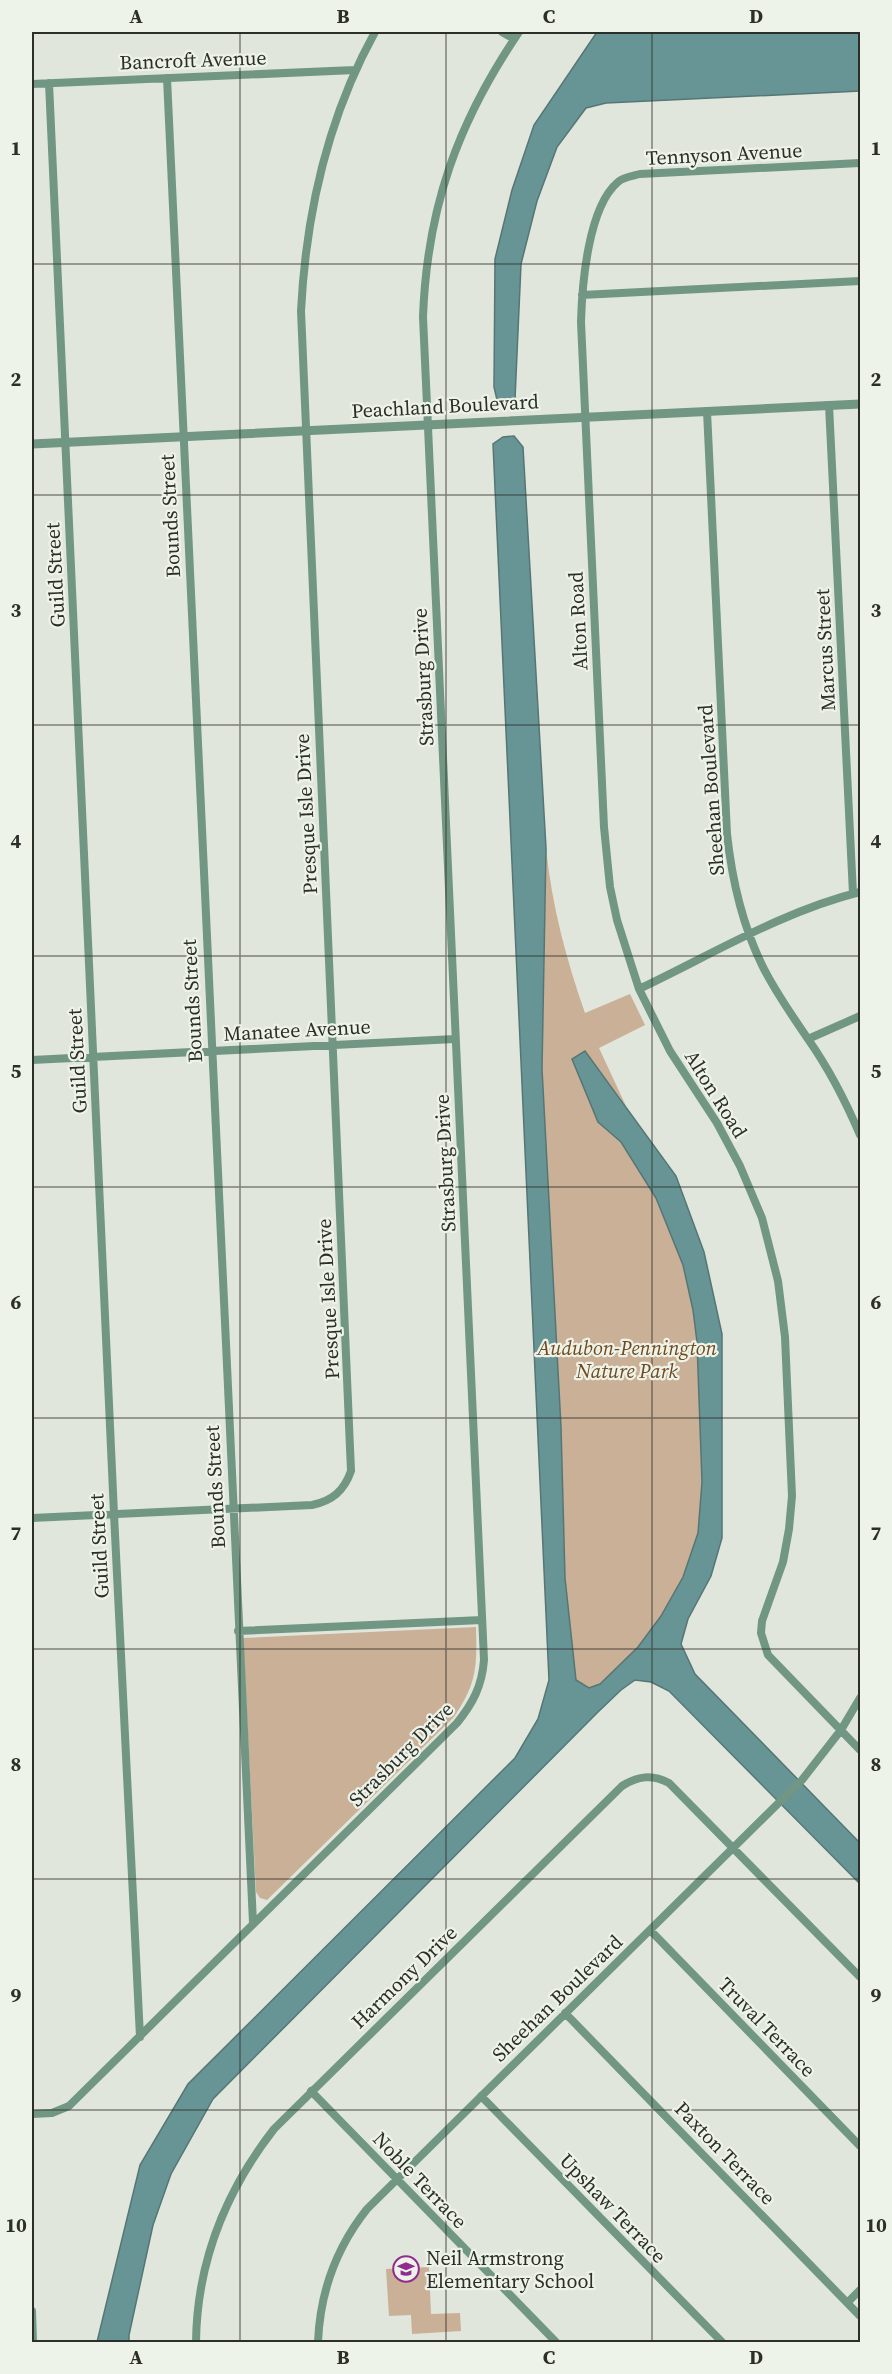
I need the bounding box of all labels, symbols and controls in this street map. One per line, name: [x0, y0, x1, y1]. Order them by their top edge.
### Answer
text: A: [129, 2, 143, 30]
text: B: [336, 2, 350, 30]
text: C: [543, 2, 555, 30]
text: D: [749, 2, 763, 30]
street label: Bancroft Avenue: [119, 43, 267, 77]
text: 1: [11, 134, 21, 162]
text: 1: [871, 134, 881, 162]
street label: Tennyson Avenue: [645, 136, 803, 172]
text: 2: [11, 365, 22, 393]
text: 2: [871, 365, 882, 393]
street label: Peachland Boulevard: [351, 387, 540, 425]
street label: Bounds Street: [153, 453, 187, 578]
street label: Guild Street: [38, 521, 72, 628]
street label: Alton Road: [561, 570, 595, 671]
street label: Marcus Street: [808, 588, 842, 712]
text: 3: [11, 596, 22, 624]
text: 3: [871, 596, 882, 624]
street label: Strasburg Drive: [405, 607, 441, 747]
street label: Sheehan Boulevard: [691, 703, 731, 877]
street label: Presque Isle Drive: [288, 733, 324, 895]
text: 4: [11, 827, 22, 855]
text: 4: [871, 827, 882, 855]
street label: Bounds Street: [175, 938, 209, 1063]
street label: Guild Street: [60, 1007, 94, 1114]
street label: Manatee Avenue: [223, 1012, 371, 1048]
street label: Alton Road: [678, 1045, 754, 1144]
text: 5: [11, 1057, 22, 1085]
text: 5: [871, 1057, 882, 1085]
street label: Strasburg Drive: [427, 1093, 463, 1233]
street label: Presque Isle Drive: [310, 1218, 346, 1380]
text: 6: [11, 1288, 22, 1316]
text: 6: [871, 1288, 882, 1316]
park label: Audubon-Pennington Nature Park: [536, 1334, 717, 1385]
street label: Bounds Street: [198, 1424, 232, 1549]
street label: Guild Street: [82, 1492, 116, 1599]
text: 7: [11, 1519, 22, 1547]
text: 7: [871, 1519, 882, 1547]
street label: Strasburg Drive: [342, 1695, 460, 1813]
text: 8: [11, 1750, 21, 1778]
text: 8: [871, 1750, 881, 1778]
street label: Harmony Drive: [345, 1919, 463, 2035]
street label: Sheehan Boulevard: [486, 1928, 629, 2068]
street label: Truval Terrace: [712, 1971, 822, 2083]
text: 9: [11, 1981, 22, 2009]
text: 9: [871, 1981, 882, 2009]
street label: Paxton Terrace: [668, 2095, 782, 2211]
street label: Noble Terrace: [367, 2125, 473, 2235]
street label: Upshaw Terrace: [553, 2147, 673, 2269]
text: 10: [5, 2211, 27, 2239]
text: 10: [865, 2211, 887, 2239]
place label: Neil Armstrong Elementary School: [426, 2244, 594, 2295]
school or university icon: Neil Armstrong Elementary School: [391, 2254, 421, 2284]
text: A: [129, 2343, 143, 2371]
text: B: [336, 2343, 350, 2371]
text: C: [543, 2343, 555, 2371]
text: D: [749, 2343, 763, 2371]

